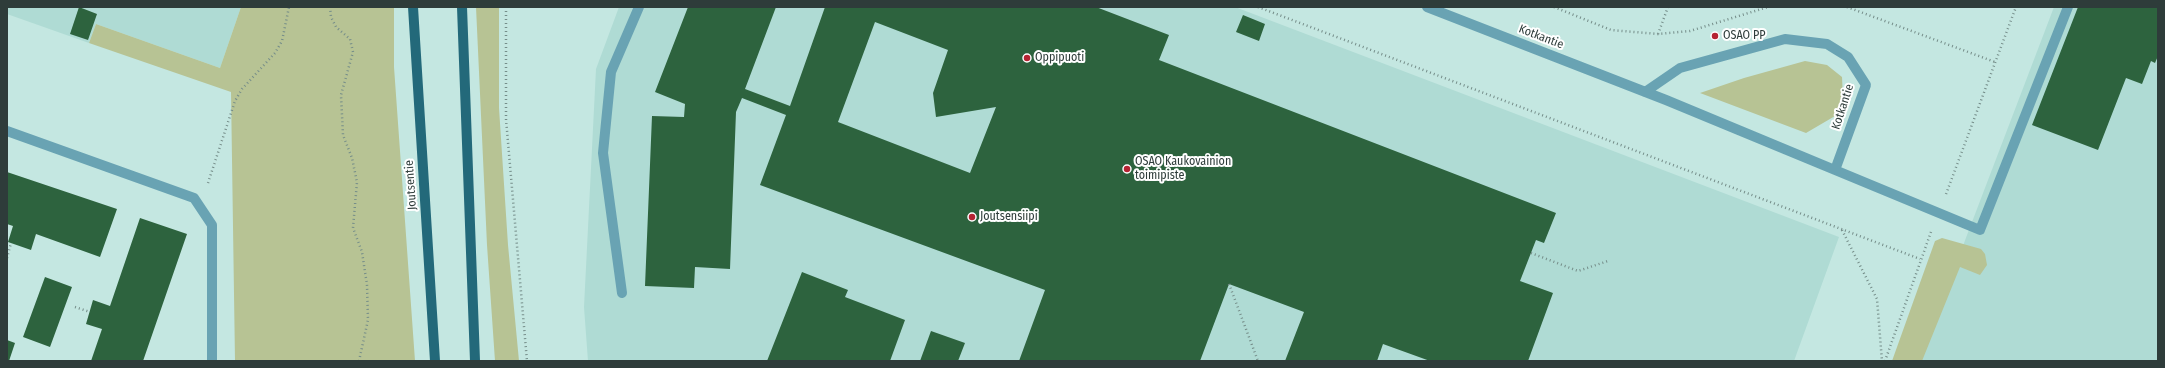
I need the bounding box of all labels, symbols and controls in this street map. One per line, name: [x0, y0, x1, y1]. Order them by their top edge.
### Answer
street label: Kotkantie: [1517, 22, 1565, 52]
place label: OSAO PP: [1723, 29, 1766, 43]
marker: OSAO PP: [1710, 31, 1720, 41]
place label: Oppipuoti: [1035, 51, 1084, 65]
marker: Oppipuoti: [1022, 53, 1032, 63]
street label: Kotkantie: [1829, 82, 1857, 132]
place label: OSAO Kaukovainion toimipiste: [1135, 155, 1231, 183]
street label: Joutsentie: [402, 160, 420, 210]
marker: OSAO Kaukovainion toimipiste: [1122, 164, 1132, 174]
place label: Joutsensiipi: [980, 210, 1038, 224]
marker: Joutsensiipi: [967, 212, 977, 222]

